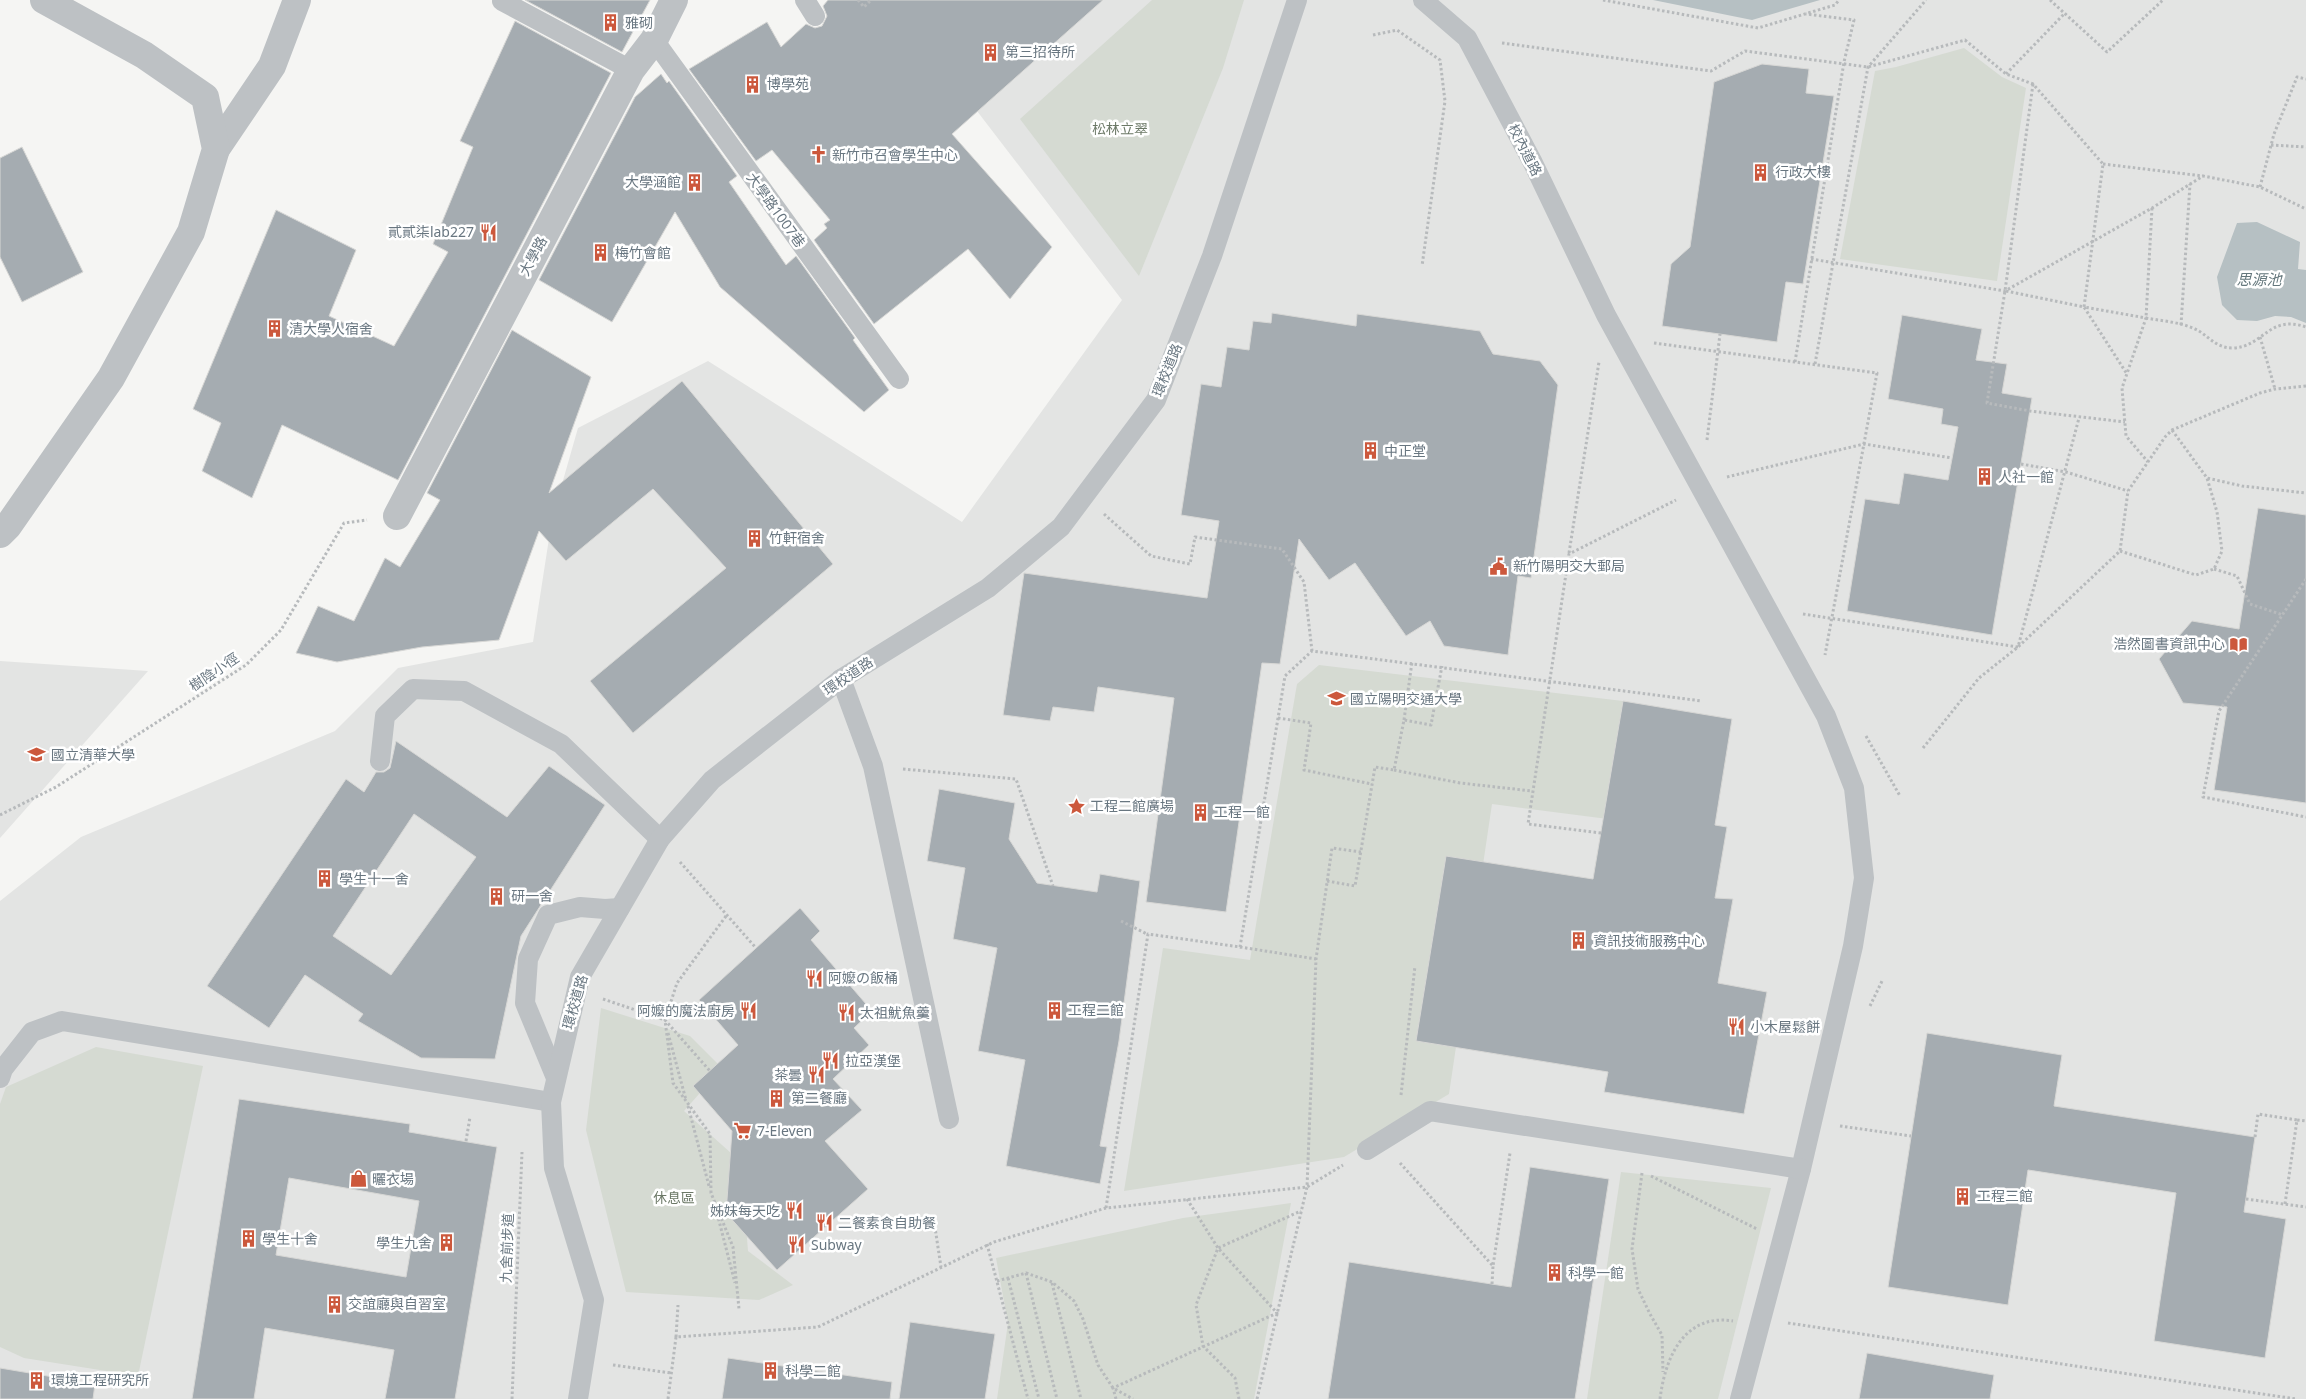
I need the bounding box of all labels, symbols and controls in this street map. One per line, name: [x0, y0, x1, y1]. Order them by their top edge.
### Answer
building icon: 雅砌: [601, 13, 621, 33]
place label: 雅砌: [625, 13, 653, 32]
building icon: 第三招待所: [981, 42, 1001, 62]
place label: 第三招待所: [1005, 42, 1075, 61]
building icon: 博學苑: [743, 74, 763, 94]
place label: 博學苑: [767, 74, 809, 93]
park label: 松林立翠: [1092, 119, 1148, 138]
street label: 校內道路: [1504, 121, 1547, 179]
church icon: 新竹市召會學生中心: [808, 145, 828, 165]
place label: 新竹市召會學生中心: [832, 145, 958, 164]
building icon: 行政大樓: [1751, 162, 1771, 182]
place label: 行政大樓: [1775, 162, 1831, 181]
street label: 大學路1007巷: [743, 169, 810, 251]
place label: 大學涵館: [625, 172, 681, 191]
building icon: 大學涵館: [685, 172, 705, 192]
place label: 貳貳柒lab227: [388, 222, 474, 241]
restaurant icon: 貳貳柒lab227: [478, 222, 498, 242]
street label: 大學路: [514, 233, 551, 279]
building icon: 梅竹會館: [591, 243, 611, 263]
place label: 梅竹會館: [615, 243, 671, 262]
water label: 思源池: [2236, 269, 2283, 289]
building icon: 清大學人宿舍: [265, 319, 285, 339]
place label: 清大學人宿舍: [289, 319, 373, 338]
street label: 環校道路: [1147, 340, 1186, 399]
building icon: 中正堂: [1360, 441, 1380, 461]
place label: 中正堂: [1384, 441, 1426, 460]
building icon: 人社一館: [1974, 467, 1994, 487]
place label: 人社一館: [1998, 467, 2054, 486]
building icon: 竹軒宿舍: [745, 528, 765, 548]
place label: 竹軒宿舍: [769, 528, 825, 547]
public building icon: 新竹陽明交大郵局: [1489, 556, 1509, 576]
place label: 新竹陽明交大郵局: [1513, 556, 1625, 575]
place label: 浩然圖書資訊中心: [2113, 634, 2225, 653]
library icon: 浩然圖書資訊中心: [2229, 634, 2249, 654]
street label: 樹陰小徑: [185, 648, 242, 695]
street label: 環校道路: [819, 652, 876, 699]
school or university icon: 國立陽明交通大學: [1326, 689, 1346, 709]
place label: 國立陽明交通大學: [1350, 689, 1462, 708]
school or university icon: 國立清華大學: [27, 745, 47, 765]
place label: 國立清華大學: [51, 745, 135, 764]
place icon: 工程二館廣場: [1066, 796, 1086, 816]
place label: 工程二館廣場: [1090, 796, 1174, 815]
building icon: 工程一館: [1190, 802, 1210, 822]
place label: 工程一館: [1214, 802, 1270, 821]
building icon: 學生十一舍: [315, 869, 335, 889]
place label: 學生十一舍: [339, 869, 409, 888]
building icon: 研一舍: [487, 886, 507, 906]
place label: 研一舍: [511, 886, 553, 905]
building icon: 資訊技術服務中心: [1569, 931, 1589, 951]
place label: 資訊技術服務中心: [1593, 931, 1705, 950]
restaurant icon: 阿嬤の飯桶: [804, 968, 824, 988]
place label: 阿嬤の飯桶: [828, 968, 898, 987]
street label: 環校道路: [558, 972, 591, 1031]
building icon: 工程二館: [1044, 1000, 1064, 1020]
place label: 工程二館: [1068, 1000, 1124, 1019]
place label: 阿嬤的魔法廚房: [637, 1001, 735, 1020]
restaurant icon: 阿嬤的魔法廚房: [739, 1001, 759, 1021]
restaurant icon: 太祖魷魚羹: [836, 1003, 856, 1023]
place label: 太祖魷魚羹: [860, 1003, 930, 1022]
restaurant icon: 小木屋鬆餅: [1726, 1017, 1746, 1037]
place label: 小木屋鬆餅: [1750, 1017, 1820, 1036]
restaurant icon: 拉亞漢堡: [821, 1051, 841, 1071]
place label: 拉亞漢堡: [845, 1051, 901, 1070]
place label: 茶曇: [774, 1065, 802, 1084]
restaurant icon: 茶曇: [806, 1065, 826, 1085]
building icon: 第二餐廳: [767, 1088, 787, 1108]
place label: 第二餐廳: [791, 1088, 847, 1107]
supermarket icon: 7-Eleven: [733, 1121, 753, 1141]
place label: 7-Eleven: [757, 1121, 812, 1140]
shop icon: 曬衣場: [348, 1169, 368, 1189]
place label: 曬衣場: [372, 1169, 414, 1188]
building icon: 工程三館: [1953, 1186, 1973, 1206]
place label: 工程三館: [1977, 1186, 2033, 1205]
park label: 休息區: [653, 1188, 695, 1207]
place label: 姊妹每天吃: [710, 1201, 780, 1220]
restaurant icon: 姊妹每天吃: [784, 1201, 804, 1221]
street label: 九舍前步道: [496, 1213, 517, 1283]
restaurant icon: 二餐素食自助餐: [814, 1213, 834, 1233]
place label: 二餐素食自助餐: [838, 1213, 936, 1232]
building icon: 學生十舍: [238, 1229, 258, 1249]
place label: 學生十舍: [262, 1229, 318, 1248]
place label: 學生九舍: [376, 1233, 432, 1252]
building icon: 學生九舍: [436, 1233, 456, 1253]
restaurant icon: Subway: [787, 1235, 807, 1255]
place label: Subway: [811, 1235, 863, 1254]
building icon: 科學一館: [1544, 1263, 1564, 1283]
place label: 科學一館: [1568, 1263, 1624, 1282]
building icon: 交誼廳與自習室: [324, 1294, 344, 1314]
place label: 交誼廳與自習室: [348, 1294, 446, 1313]
building icon: 科學二館: [761, 1361, 781, 1381]
place label: 科學二館: [785, 1361, 841, 1380]
building icon: 環境工程研究所: [27, 1370, 47, 1390]
place label: 環境工程研究所: [51, 1370, 149, 1389]

